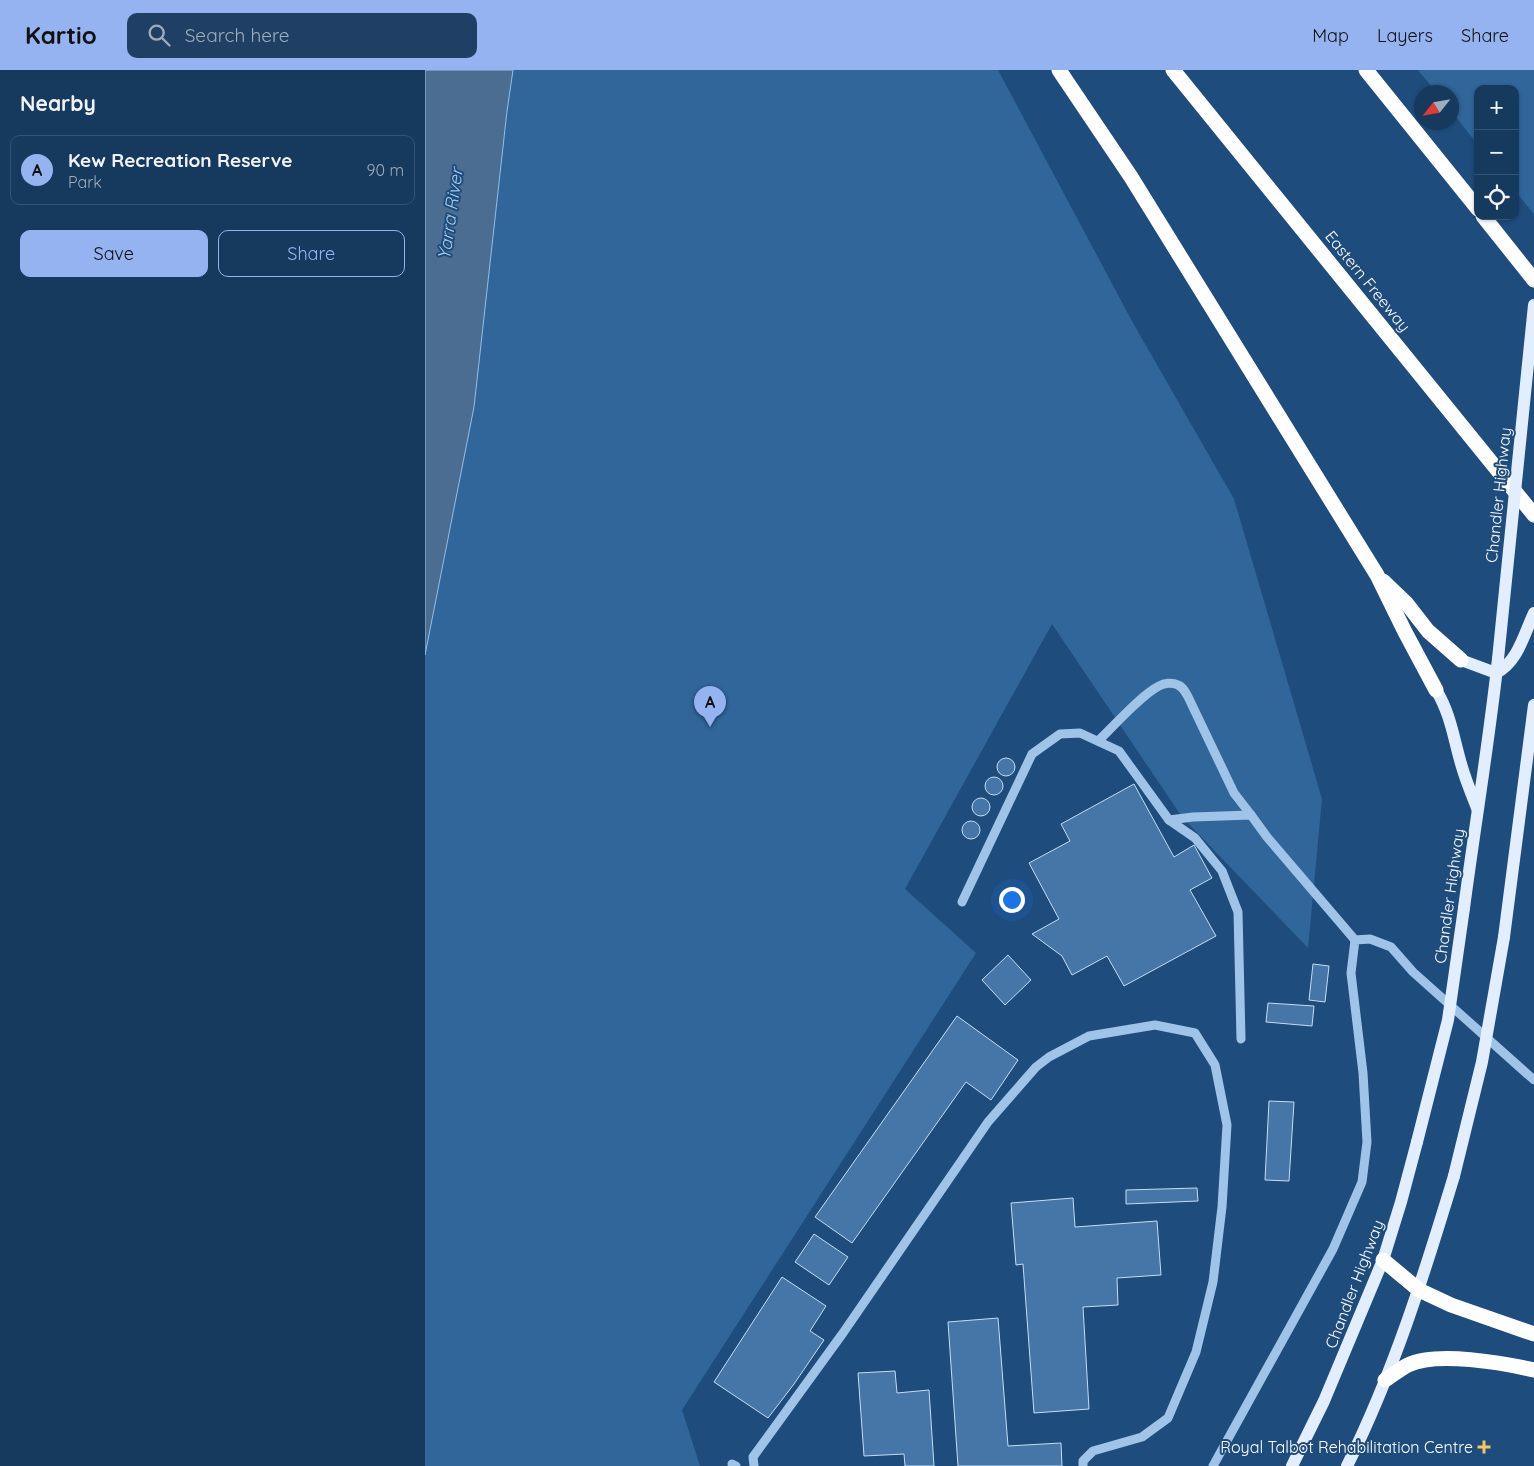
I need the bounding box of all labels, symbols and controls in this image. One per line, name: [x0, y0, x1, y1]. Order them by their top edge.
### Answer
search box: [127, 13, 477, 58]
text: Kartio: [25, 20, 97, 50]
icon: search: [145, 21, 173, 49]
text: Search here: [185, 23, 290, 47]
text: Map: [1312, 24, 1349, 47]
text: Layers: [1377, 24, 1433, 47]
text: Share: [1461, 24, 1509, 47]
north arrow: [1414, 85, 1459, 130]
map controls: [1474, 85, 1519, 220]
button: +: [1474, 85, 1519, 130]
text: Nearby: [20, 90, 96, 116]
button: −: [1474, 130, 1519, 175]
text: Kew Recreation Reserve: [68, 148, 293, 172]
text: A: [32, 160, 42, 180]
text: 90 m: [367, 160, 404, 180]
water label: Yarra River: [432, 165, 468, 261]
text: Park: [68, 172, 102, 192]
button: locate: [1474, 175, 1519, 220]
street label: Eastern Freeway: [1321, 226, 1415, 336]
button: Save: [20, 230, 208, 277]
button: Share: [218, 230, 405, 277]
street label: Chandler Highway: [1481, 426, 1515, 564]
pin: A: [694, 686, 726, 727]
street label: Chandler Highway: [1430, 827, 1468, 965]
your location: [999, 887, 1025, 913]
street label: Chandler Highway: [1320, 1217, 1388, 1351]
place label: Royal Talbot Rehabilitation Centre: [1220, 1437, 1473, 1457]
marker: Royal Talbot Rehabilitation Centre: [1477, 1440, 1491, 1454]

